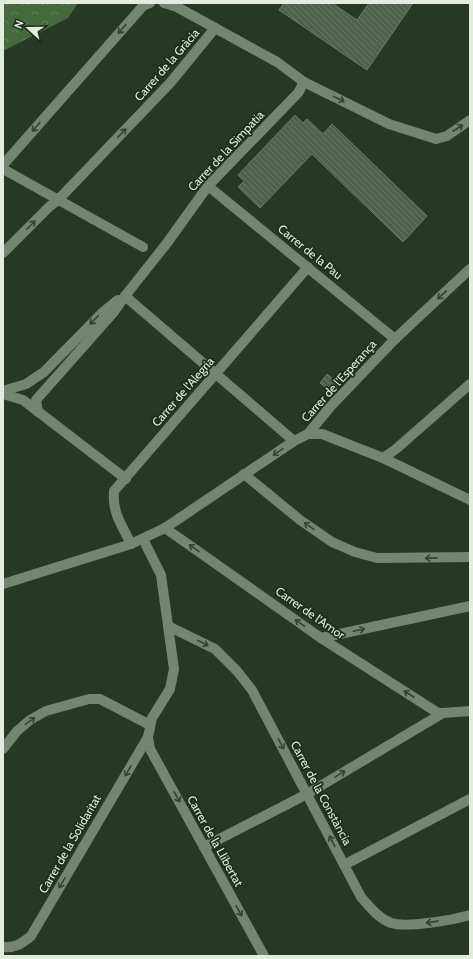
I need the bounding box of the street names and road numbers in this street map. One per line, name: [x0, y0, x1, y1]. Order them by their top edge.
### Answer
street label: Carrer de la Gràcia: [131, 25, 202, 104]
street label: Carrer de la Simpatia: [184, 107, 267, 194]
street label: Carrer de la Pau: [275, 221, 346, 282]
street label: Carrer de l'Esperança: [298, 336, 380, 425]
street label: Carrer de l'Alegria: [148, 354, 217, 430]
street label: Carrer de l'Amor: [273, 583, 348, 642]
street label: Carrer de la Constància: [288, 738, 355, 848]
street label: Carrer de la Solidaritat: [35, 792, 104, 896]
street label: Carrer de la Llibertat: [184, 793, 247, 889]

